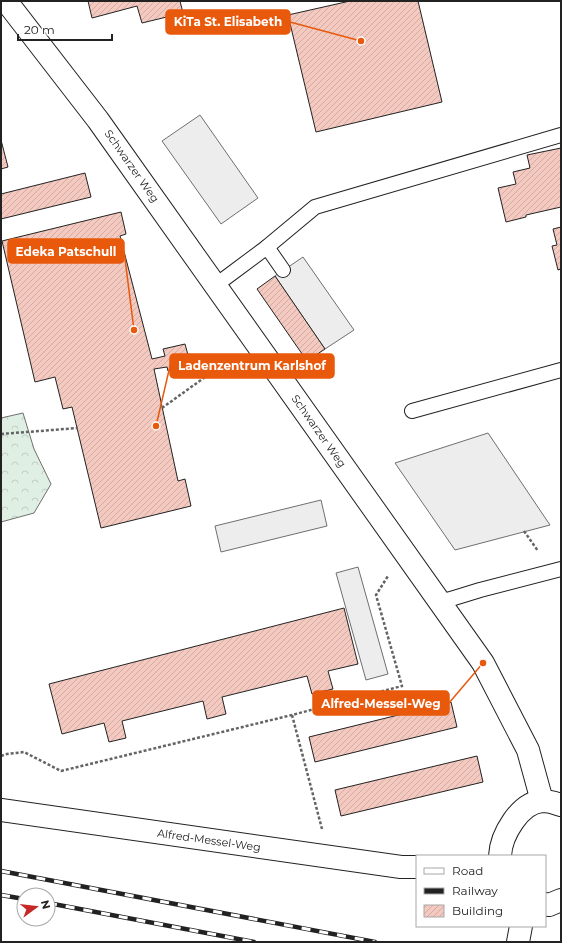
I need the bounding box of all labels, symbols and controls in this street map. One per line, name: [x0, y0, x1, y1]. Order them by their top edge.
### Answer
callout: KiTa St. Elisabeth: [166, 10, 290, 34]
text: KiTa St. Elisabeth: [174, 14, 282, 29]
scale bar: [18, 16, 112, 42]
text: 20 m: [24, 22, 55, 37]
street label: Schwarzer Weg: [102, 127, 162, 205]
callout: Edeka Patschull: [8, 239, 124, 263]
text: Edeka Patschull: [16, 244, 116, 259]
callout: Ladenzentrum Karlshof: [170, 354, 334, 378]
text: Ladenzentrum Karlshof: [178, 358, 327, 373]
street label: Schwarzer Weg: [289, 392, 349, 470]
callout: Alfred-Messel-Weg: [313, 691, 449, 715]
text: Alfred-Messel-Weg: [320, 696, 441, 711]
street label: Alfred-Messel-Weg: [156, 826, 262, 854]
legend: [416, 855, 546, 927]
text: Road: [452, 863, 483, 878]
text: Railway: [452, 883, 498, 898]
north arrow: [16, 887, 56, 927]
text: N: [38, 898, 54, 911]
text: Building: [452, 903, 503, 918]

